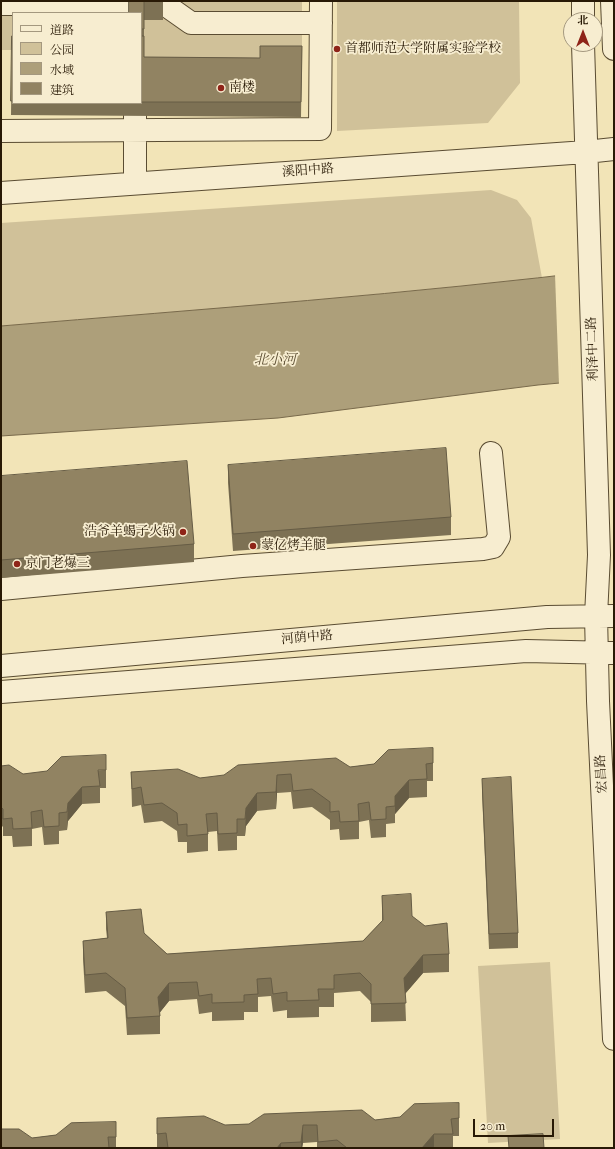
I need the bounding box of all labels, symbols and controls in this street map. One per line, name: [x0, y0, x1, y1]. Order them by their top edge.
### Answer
legend: [12, 12, 142, 104]
north arrow: [563, 12, 603, 52]
text: 北: [578, 14, 589, 27]
text: 道路: [50, 23, 74, 37]
place label: 首都师范大学附属实验学校: [345, 41, 501, 57]
text: 公园: [50, 43, 74, 57]
marker: 首都师范大学附属实验学校: [332, 44, 342, 54]
text: 水域: [50, 63, 74, 77]
place label: 南楼: [229, 80, 255, 96]
text: 建筑: [50, 83, 74, 97]
marker: 南楼: [216, 83, 226, 93]
street label: 溪阳中路: [282, 161, 334, 181]
street label: 利泽中二路: [584, 316, 602, 382]
water label: 北小河: [254, 353, 296, 369]
place label: 浩爷羊蝎子火锅: [84, 524, 175, 540]
marker: 浩爷羊蝎子火锅: [178, 527, 188, 537]
place label: 蒙亿烤羊腿: [261, 538, 326, 554]
marker: 蒙亿烤羊腿: [248, 541, 258, 551]
place label: 京门老爆三: [25, 556, 90, 572]
marker: 京门老爆三: [12, 559, 22, 569]
street label: 河荫中路: [280, 628, 334, 648]
street label: 宏昌路: [593, 754, 611, 794]
scale bar: [475, 1111, 556, 1137]
text: 20 m: [480, 1119, 505, 1133]

